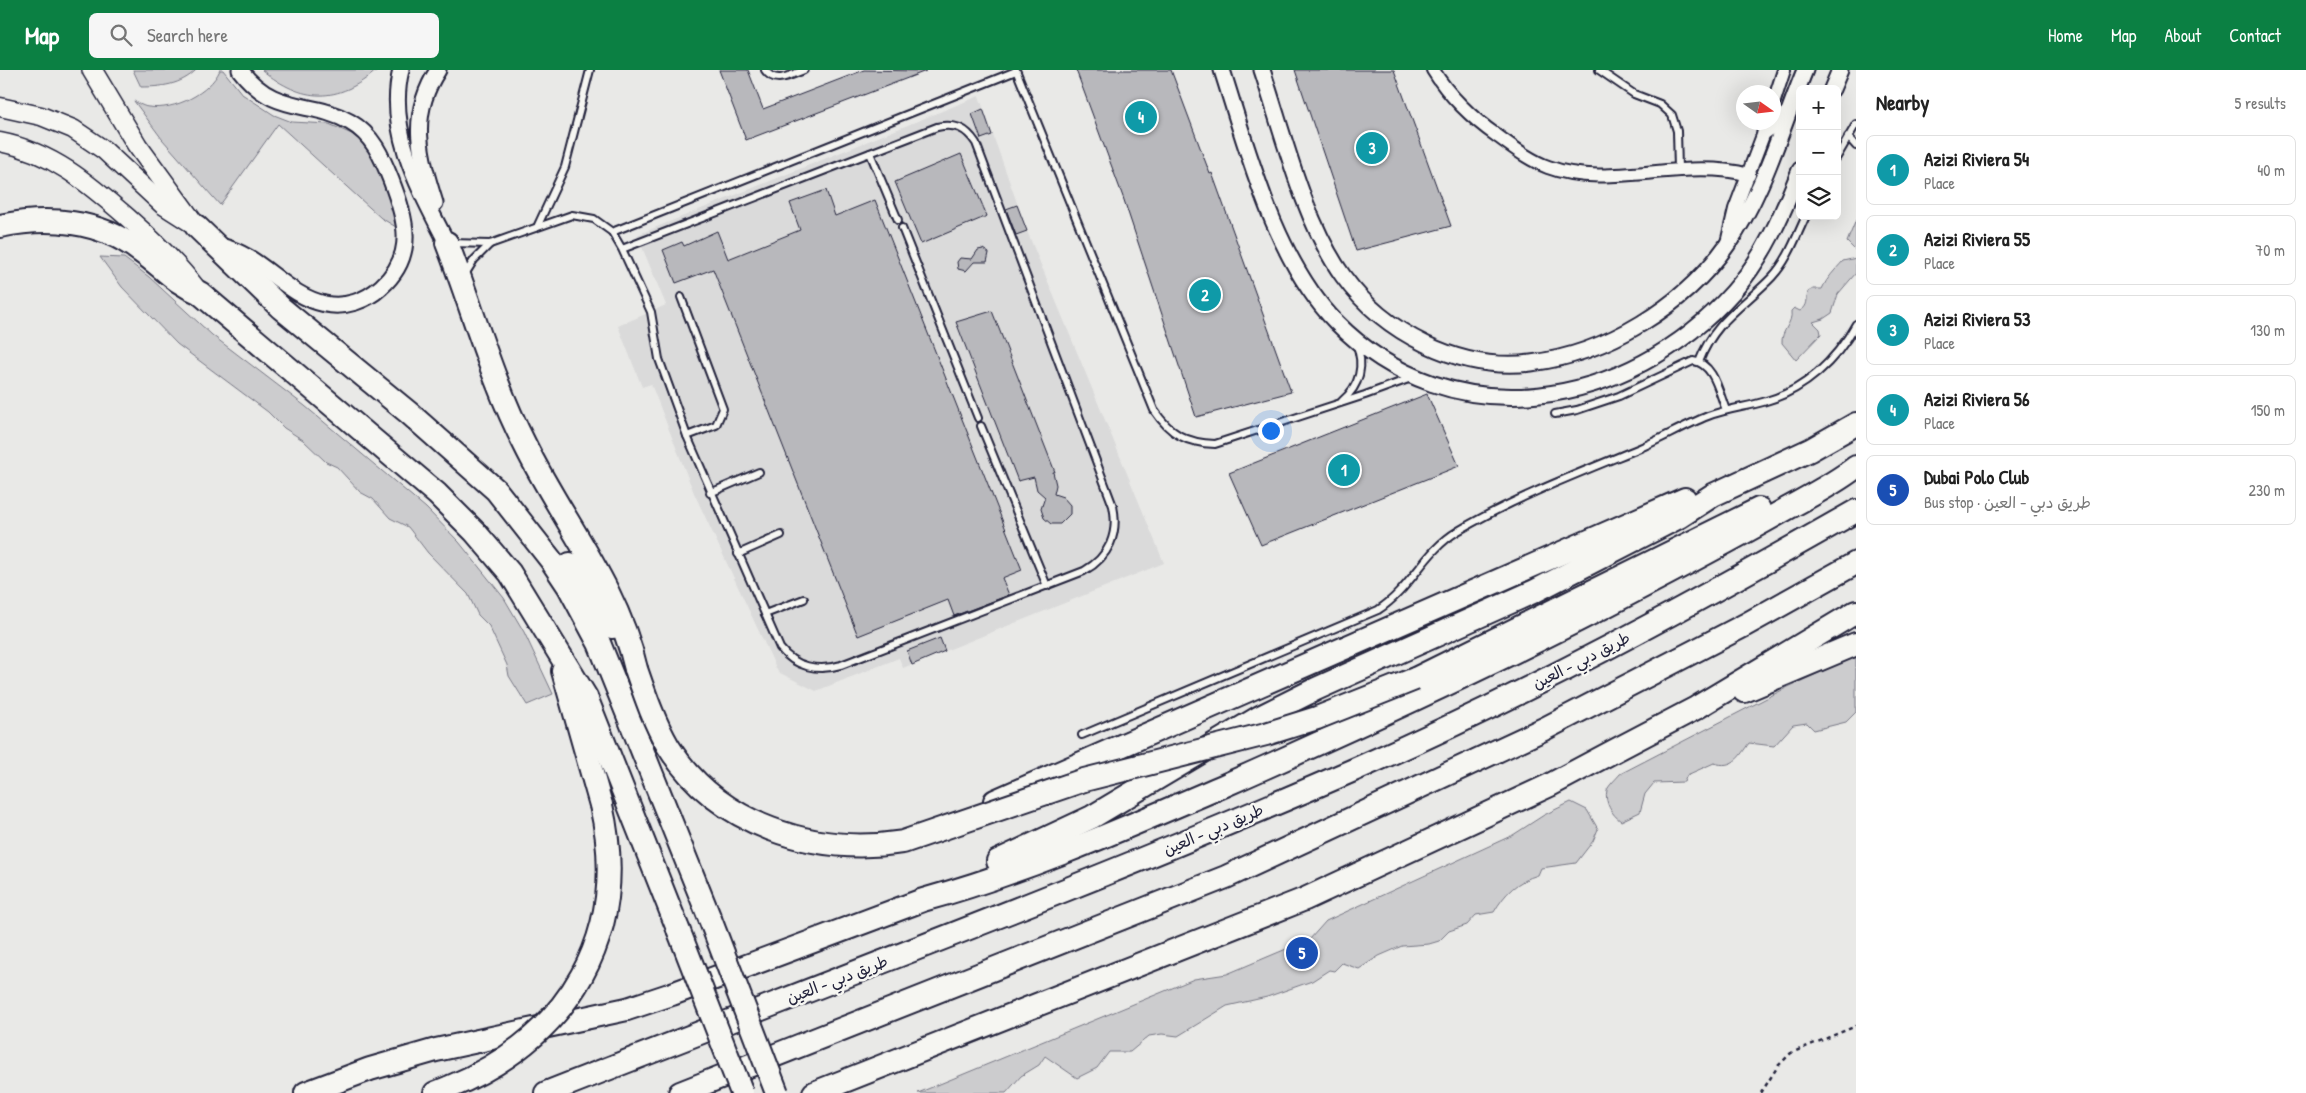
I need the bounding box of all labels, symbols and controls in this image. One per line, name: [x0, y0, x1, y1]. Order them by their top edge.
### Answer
search box: [89, 13, 439, 58]
text: Map: [25, 19, 59, 51]
icon: search: [107, 21, 135, 49]
text: Search here: [147, 22, 228, 48]
text: Home: [2048, 23, 2083, 48]
text: Map: [2111, 23, 2136, 48]
text: About: [2164, 23, 2201, 48]
text: Contact: [2229, 23, 2281, 48]
north arrow: [1736, 85, 1781, 130]
map controls: [1796, 85, 1841, 220]
button: +: [1796, 85, 1841, 130]
text: Nearby: [1876, 88, 1929, 117]
text: 5 results: [2235, 92, 2286, 114]
pin: 4: [1125, 98, 1157, 136]
pin: 3: [1356, 129, 1388, 167]
button: −: [1796, 130, 1841, 175]
text: Azizi Riviera 54: [1924, 146, 2029, 172]
text: 1: [1890, 159, 1896, 181]
text: 40 m: [2257, 159, 2285, 181]
text: Place: [1924, 172, 1955, 194]
button: layers: [1796, 175, 1841, 220]
text: Azizi Riviera 55: [1924, 226, 2030, 252]
text: 2: [1889, 239, 1897, 261]
text: 70 m: [2255, 239, 2285, 261]
text: Place: [1924, 252, 1955, 274]
pin: 2: [1189, 276, 1221, 314]
text: Azizi Riviera 53: [1924, 306, 2030, 332]
text: 3: [1889, 319, 1897, 341]
text: 130 m: [2250, 319, 2285, 341]
text: Place: [1924, 332, 1955, 354]
text: Azizi Riviera 56: [1924, 386, 2029, 412]
text: 4: [1890, 399, 1896, 421]
text: 150 m: [2251, 399, 2285, 421]
text: Place: [1924, 412, 1955, 434]
your location: [1258, 418, 1284, 444]
pin: 1: [1328, 451, 1360, 489]
text: Dubai Polo Club: [1924, 464, 2029, 490]
text: 5: [1890, 479, 1896, 501]
text: 230 m: [2249, 479, 2285, 501]
text: Bus stop · طريق دبي - العين: [1924, 491, 2091, 513]
street label: طريق دبي - العين: [1528, 626, 1635, 698]
street label: طريق دبي - العين: [1159, 798, 1268, 864]
pin: 5: [1286, 934, 1318, 972]
street label: طريق دبي - العين: [783, 950, 892, 1012]

